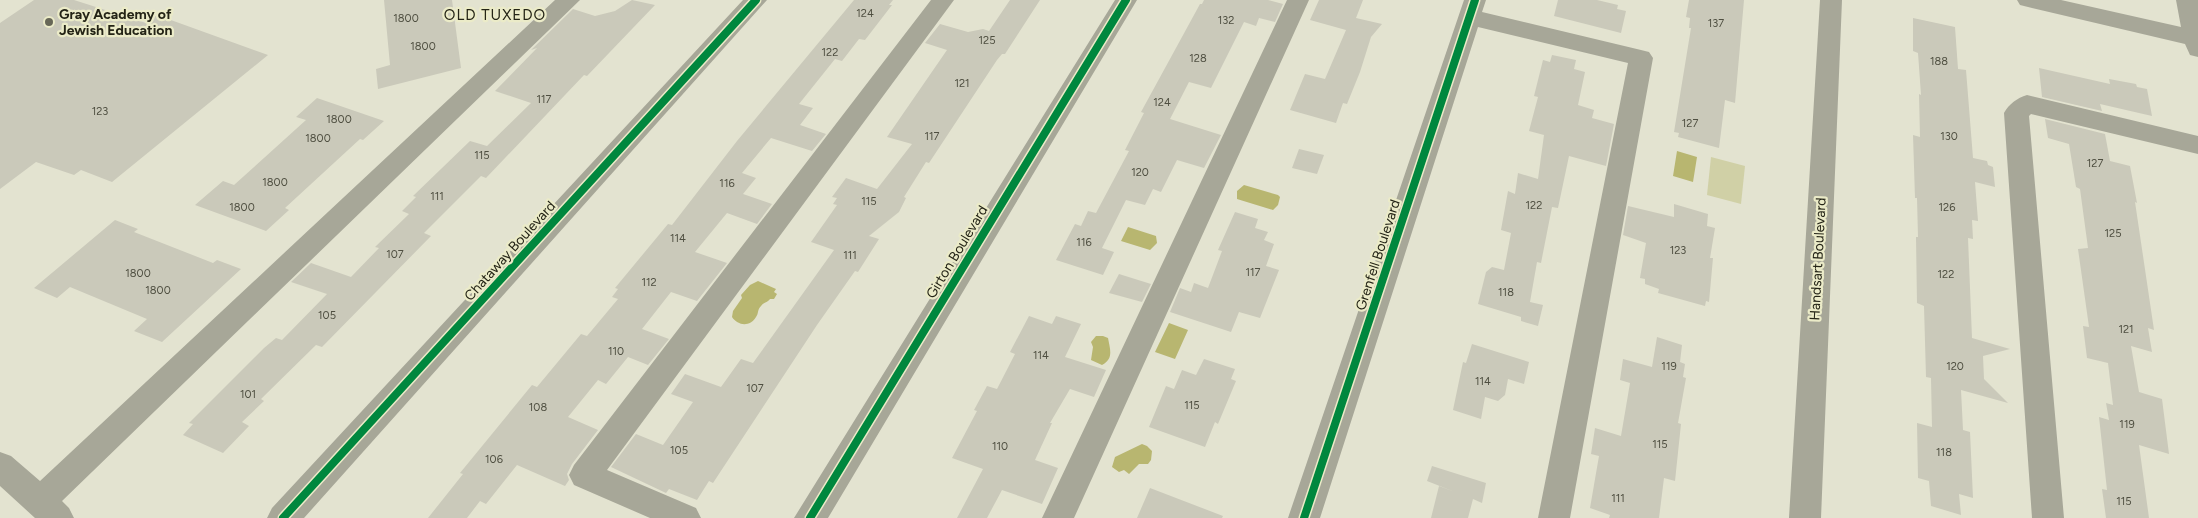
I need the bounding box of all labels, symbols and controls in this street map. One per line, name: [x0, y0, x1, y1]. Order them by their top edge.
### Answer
place label: Gray Academy of Jewish Education: [59, 6, 172, 39]
district label: OLD TUXEDO: [444, 6, 546, 24]
house number: 124: [856, 7, 874, 20]
house number: 1800: [393, 12, 419, 25]
house number: 132: [1218, 14, 1234, 27]
marker: Gray Academy of Jewish Education: [43, 16, 55, 28]
house number: 137: [1708, 17, 1724, 30]
house number: 125: [978, 34, 996, 47]
house number: 1800: [410, 40, 436, 53]
house number: 122: [822, 46, 838, 59]
house number: 128: [1189, 52, 1207, 65]
house number: 188: [1930, 55, 1948, 68]
house number: 121: [954, 77, 970, 90]
house number: 117: [537, 93, 552, 106]
house number: 124: [1153, 96, 1171, 109]
house number: 123: [92, 105, 108, 118]
house number: 1800: [326, 113, 352, 126]
house number: 127: [1682, 117, 1698, 130]
house number: 117: [925, 130, 940, 143]
house number: 130: [1940, 130, 1958, 143]
house number: 1800: [305, 132, 331, 145]
house number: 115: [474, 149, 490, 162]
house number: 127: [2087, 157, 2103, 170]
house number: 120: [1131, 166, 1149, 179]
house number: 1800: [262, 176, 288, 189]
house number: 116: [719, 177, 735, 190]
house number: 111: [430, 190, 444, 203]
house number: 115: [861, 195, 877, 208]
street label: Grenfell Boulevard: [1352, 197, 1404, 313]
street label: Handsart Boulevard: [1806, 197, 1830, 321]
street label: Chataway Boulevard: [461, 198, 559, 304]
house number: 122: [1526, 199, 1542, 212]
house number: 1800: [229, 201, 255, 214]
house number: 126: [1939, 201, 1955, 214]
street label: Girton Boulevard: [923, 202, 991, 302]
house number: 125: [2104, 227, 2122, 240]
house number: 114: [670, 232, 686, 245]
house number: 116: [1076, 236, 1092, 249]
house number: 123: [1670, 244, 1686, 257]
house number: 107: [386, 248, 404, 261]
house number: 111: [843, 249, 857, 262]
house number: 117: [1246, 266, 1261, 279]
house number: 1800: [125, 267, 151, 280]
house number: 122: [1938, 268, 1954, 281]
house number: 112: [641, 276, 657, 289]
house number: 1800: [145, 284, 171, 297]
house number: 118: [1498, 286, 1514, 299]
house number: 105: [318, 309, 336, 322]
house number: 121: [2118, 323, 2134, 336]
house number: 110: [608, 345, 624, 358]
house number: 114: [1033, 349, 1049, 362]
house number: 119: [1661, 360, 1677, 373]
house number: 120: [1946, 360, 1964, 373]
house number: 114: [1475, 375, 1491, 388]
house number: 107: [746, 382, 764, 395]
house number: 101: [240, 388, 256, 401]
house number: 115: [1184, 399, 1200, 412]
house number: 108: [529, 401, 547, 414]
house number: 119: [2119, 418, 2135, 431]
house number: 115: [1652, 438, 1668, 451]
house number: 110: [992, 440, 1008, 453]
house number: 105: [670, 444, 688, 457]
house number: 118: [1936, 446, 1952, 459]
house number: 106: [485, 453, 503, 466]
house number: 111: [1611, 492, 1625, 505]
house number: 115: [2116, 495, 2132, 508]

